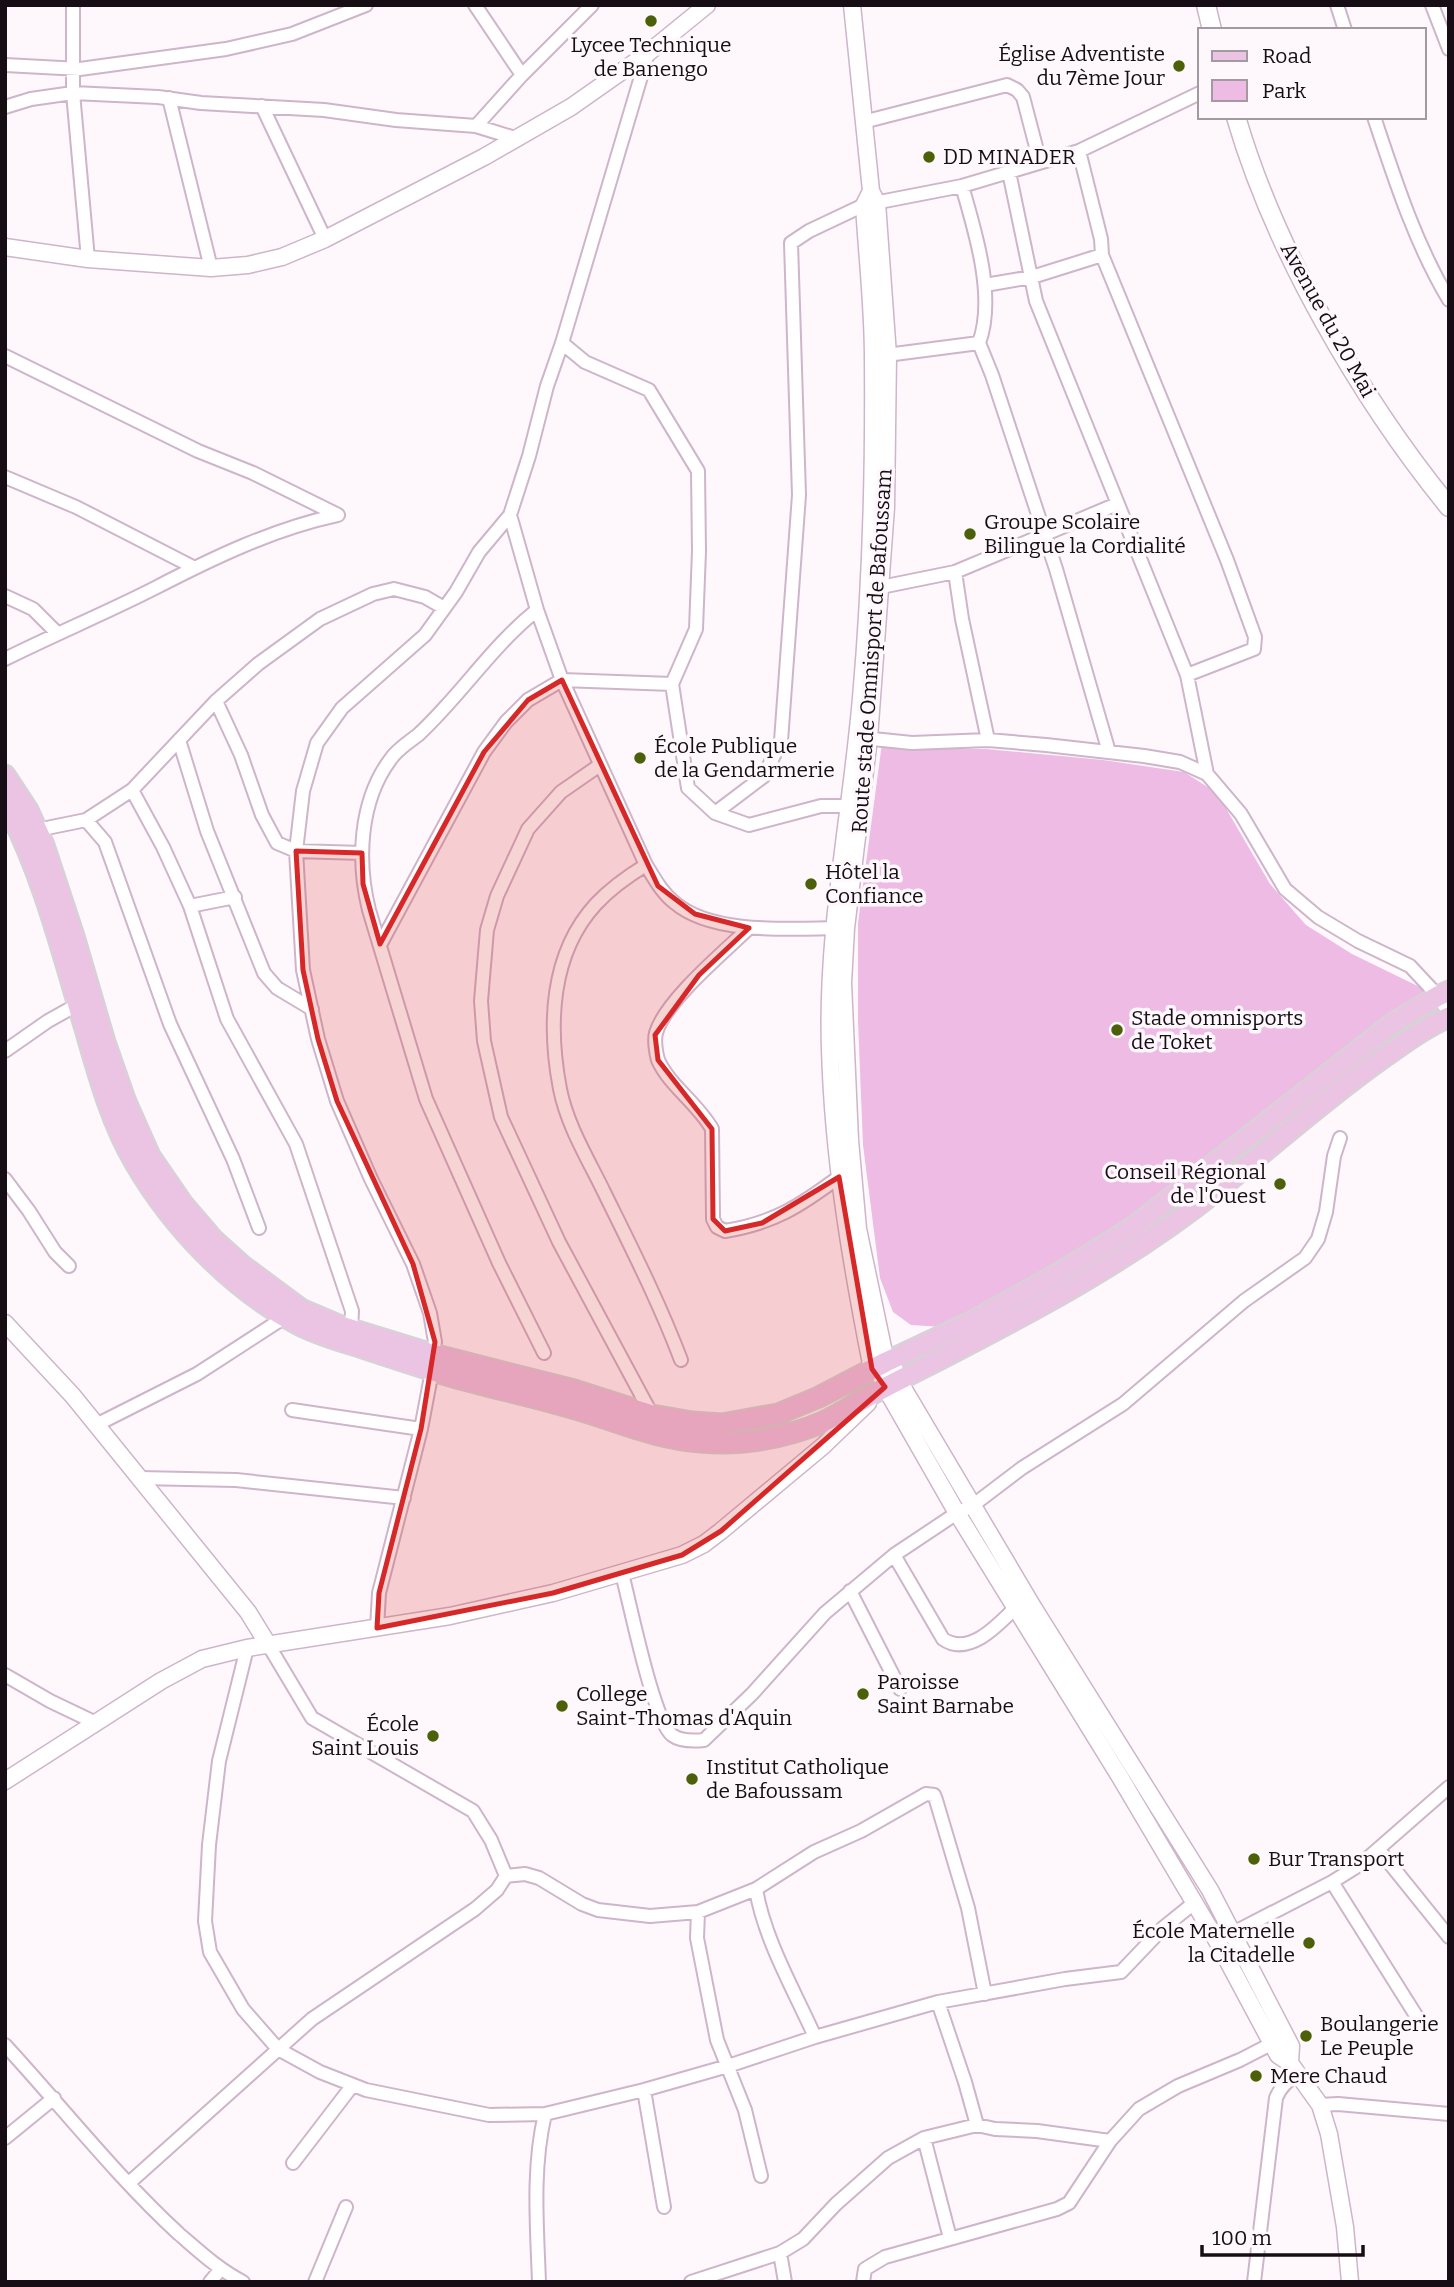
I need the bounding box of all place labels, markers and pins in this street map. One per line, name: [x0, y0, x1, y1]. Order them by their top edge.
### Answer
marker: Lycee Technique de Banengo: [643, 13, 659, 29]
place label: Lycee Technique de Banengo: [570, 32, 732, 82]
place label: Église Adventiste du 7ème Jour: [998, 41, 1165, 91]
marker: Église Adventiste du 7ème Jour: [1171, 58, 1187, 74]
place label: DD MINADER: [943, 144, 1076, 170]
marker: DD MINADER: [921, 149, 937, 165]
place label: Groupe Scolaire Bilingue la Cordialité: [984, 509, 1186, 559]
marker: Groupe Scolaire Bilingue la Cordialité: [962, 526, 978, 542]
place label: École Publique de la Gendarmerie: [654, 733, 835, 783]
marker: École Publique de la Gendarmerie: [632, 750, 648, 766]
place label: Hôtel la Confiance: [825, 859, 924, 909]
marker: Hôtel la Confiance: [803, 876, 819, 892]
place label: Stade omnisports de Toket: [1131, 1005, 1303, 1055]
marker: Stade omnisports de Toket: [1109, 1022, 1125, 1038]
place label: Conseil Régional de l'Ouest: [1104, 1159, 1266, 1209]
marker: Conseil Régional de l'Ouest: [1272, 1176, 1288, 1192]
place label: Paroisse Saint Barnabe: [877, 1669, 1014, 1719]
place label: College Saint-Thomas d'Aquin: [576, 1681, 792, 1731]
marker: Paroisse Saint Barnabe: [855, 1686, 871, 1702]
marker: College Saint-Thomas d'Aquin: [554, 1698, 570, 1714]
place label: École Saint Louis: [311, 1711, 419, 1761]
marker: École Saint Louis: [425, 1728, 441, 1744]
place label: Institut Catholique de Bafoussam: [706, 1754, 889, 1804]
marker: Institut Catholique de Bafoussam: [684, 1771, 700, 1787]
place label: Bur Transport: [1268, 1846, 1405, 1872]
marker: Bur Transport: [1246, 1851, 1262, 1867]
place label: École Maternelle la Citadelle: [1132, 1918, 1295, 1968]
marker: École Maternelle la Citadelle: [1301, 1935, 1317, 1951]
place label: Boulangerie Le Peuple: [1320, 2011, 1439, 2061]
marker: Boulangerie Le Peuple: [1298, 2028, 1314, 2044]
place label: Mere Chaud: [1270, 2063, 1387, 2089]
marker: Mere Chaud: [1248, 2068, 1264, 2084]

